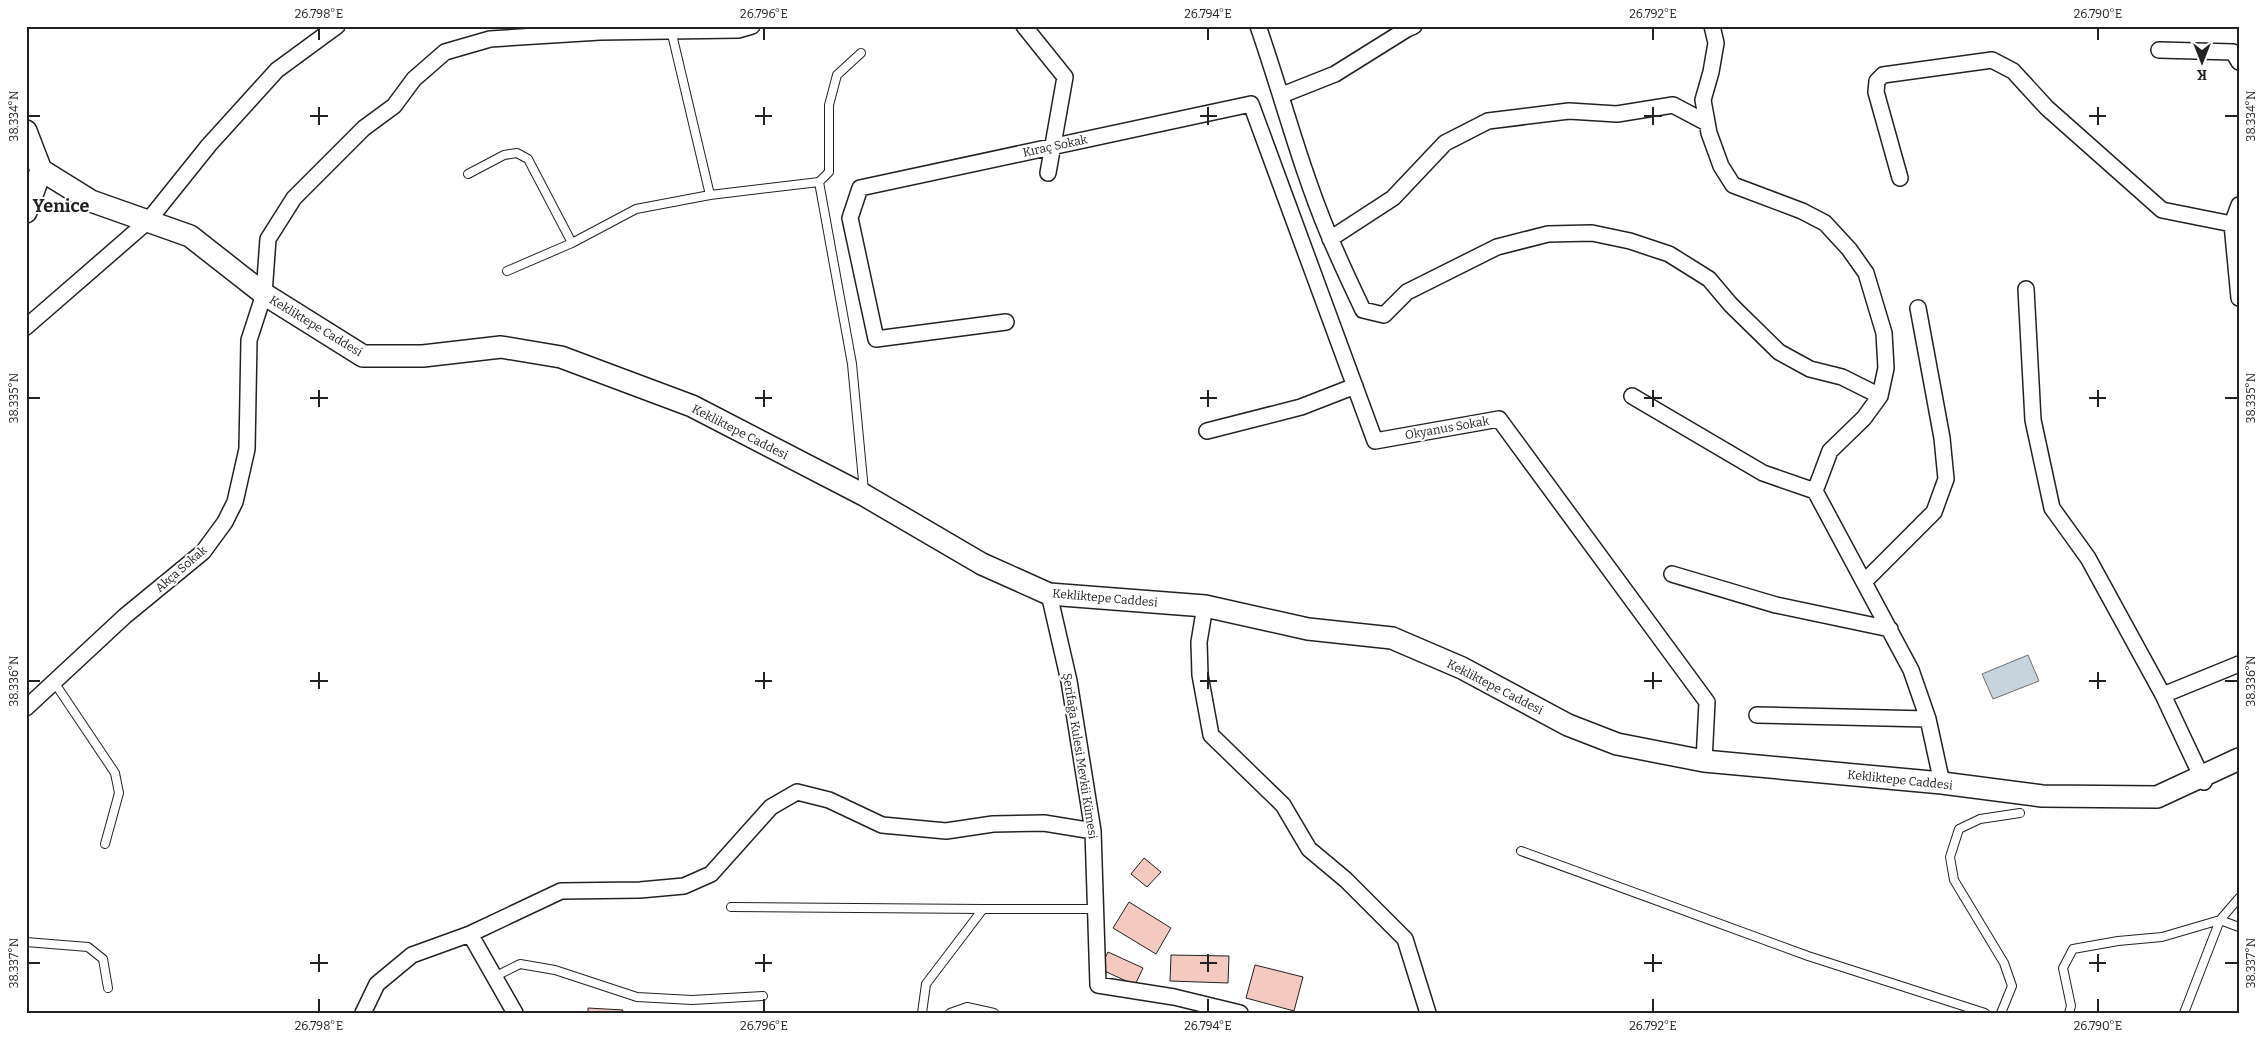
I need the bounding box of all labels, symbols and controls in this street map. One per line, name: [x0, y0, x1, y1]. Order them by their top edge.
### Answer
text: 26.798°E: [295, 7, 343, 21]
text: 26.796°E: [740, 7, 788, 21]
text: 26.794°E: [1184, 7, 1232, 21]
text: 26.792°E: [1629, 7, 1677, 21]
text: 26.790°E: [2074, 7, 2122, 21]
north arrow: [2178, 38, 2228, 88]
text: K: [2197, 66, 2207, 83]
text: 38.334°N: [7, 90, 21, 141]
text: 38.334°N: [2244, 90, 2258, 141]
street label: Kıraç Sokak: [1021, 132, 1089, 160]
district label: Yenice: [33, 195, 89, 217]
street label: Kekliktepe Caddesi: [267, 293, 365, 359]
text: 38.335°N: [7, 372, 21, 423]
text: 38.335°N: [2244, 372, 2258, 423]
street label: Kekliktepe Caddesi: [690, 402, 791, 462]
street label: Okyanus Sokak: [1404, 414, 1490, 442]
street label: Akça Sokak: [152, 543, 210, 595]
street label: Kekliktepe Caddesi: [1052, 586, 1159, 610]
text: 38.336°N: [7, 655, 21, 707]
text: 38.336°N: [2244, 655, 2258, 707]
street label: Kekliktepe Caddesi: [1445, 657, 1546, 717]
street label: Şerifağa Kulesi Mevkii Kümesi: [1060, 672, 1100, 840]
street label: Kekliktepe Caddesi: [1847, 768, 1954, 793]
text: 38.337°N: [7, 937, 21, 988]
text: 38.337°N: [2244, 937, 2258, 988]
text: 26.798°E: [295, 1019, 343, 1033]
text: 26.796°E: [740, 1019, 788, 1033]
text: 26.794°E: [1184, 1019, 1232, 1033]
text: 26.792°E: [1629, 1019, 1677, 1033]
text: 26.790°E: [2074, 1019, 2122, 1033]

